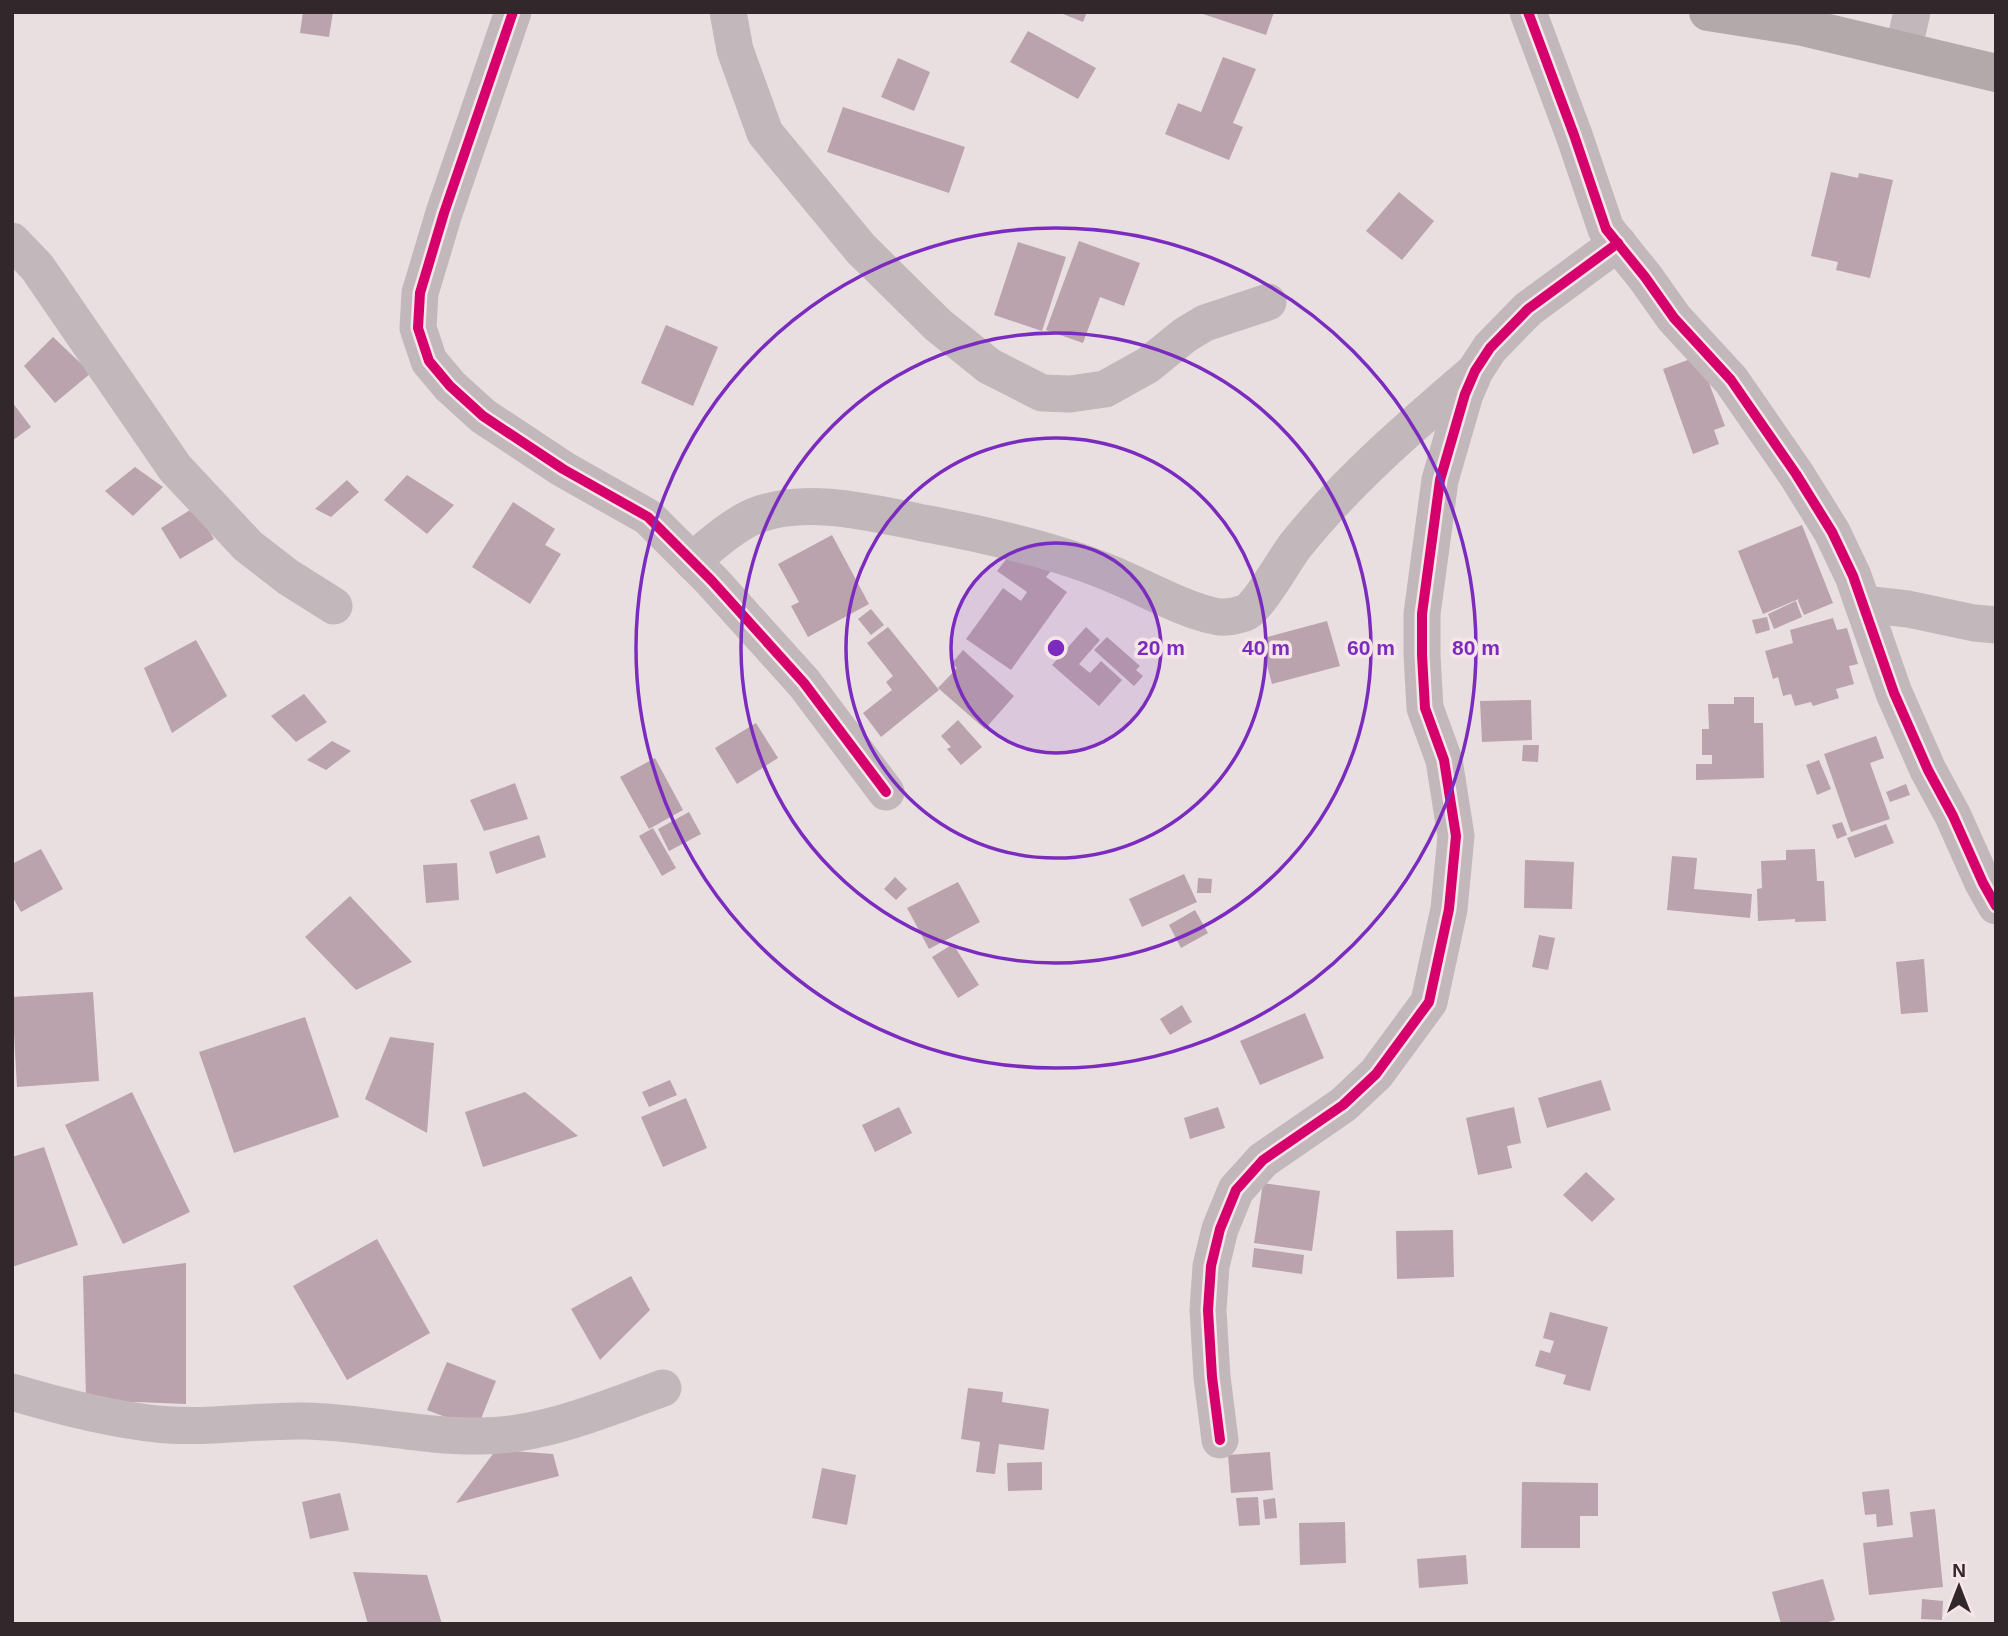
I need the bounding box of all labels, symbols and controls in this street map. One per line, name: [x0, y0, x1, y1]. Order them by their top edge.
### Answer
centre of rings: [1044, 636, 1068, 660]
text: 20 m: [1137, 636, 1185, 659]
text: 40 m: [1242, 636, 1290, 659]
text: 60 m: [1347, 636, 1395, 659]
text: 80 m: [1452, 636, 1500, 659]
north arrow: [1924, 1552, 1994, 1622]
text: N: [1952, 1560, 1966, 1581]

